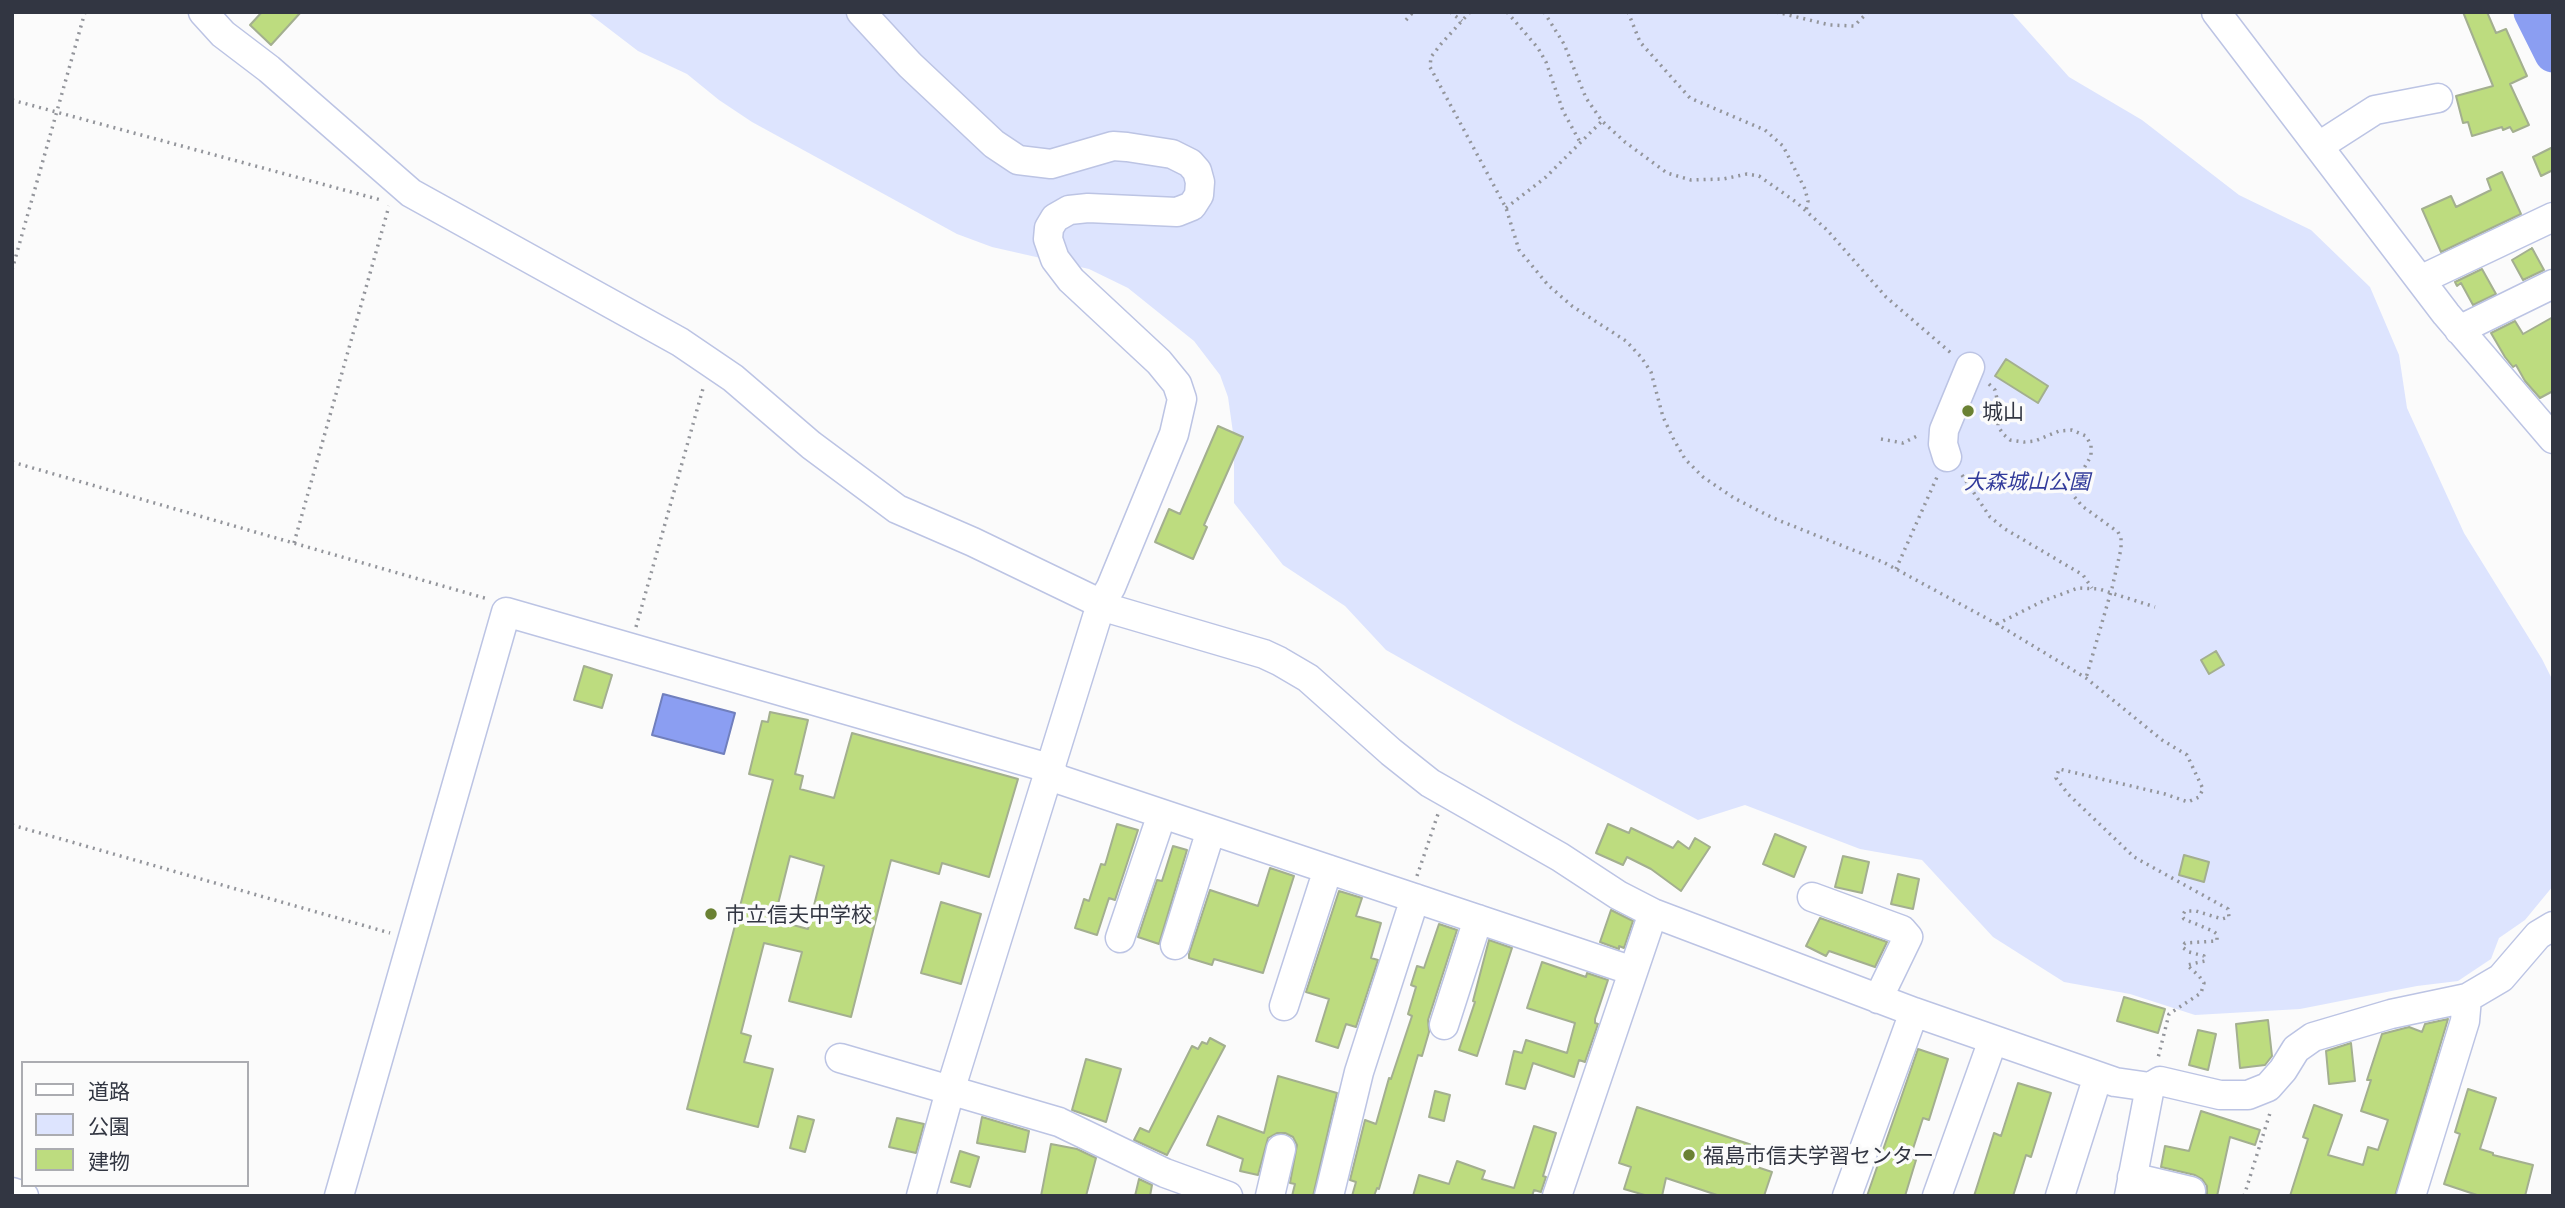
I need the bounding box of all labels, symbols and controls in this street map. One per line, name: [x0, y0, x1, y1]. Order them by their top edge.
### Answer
place label: 城山: [1982, 398, 2024, 424]
marker: 城山: [1960, 403, 1976, 419]
park label: 大森城山公園: [1964, 468, 2090, 494]
place label: 市立信夫中学校: [725, 901, 872, 927]
marker: 市立信夫中学校: [703, 906, 719, 922]
legend: [21, 1061, 248, 1187]
text: 道路: [88, 1075, 130, 1105]
text: 公園: [88, 1110, 130, 1140]
place label: 福島市信夫学習センター: [1703, 1142, 1934, 1168]
text: 建物: [88, 1145, 130, 1175]
marker: 福島市信夫学習センター: [1681, 1147, 1697, 1163]

